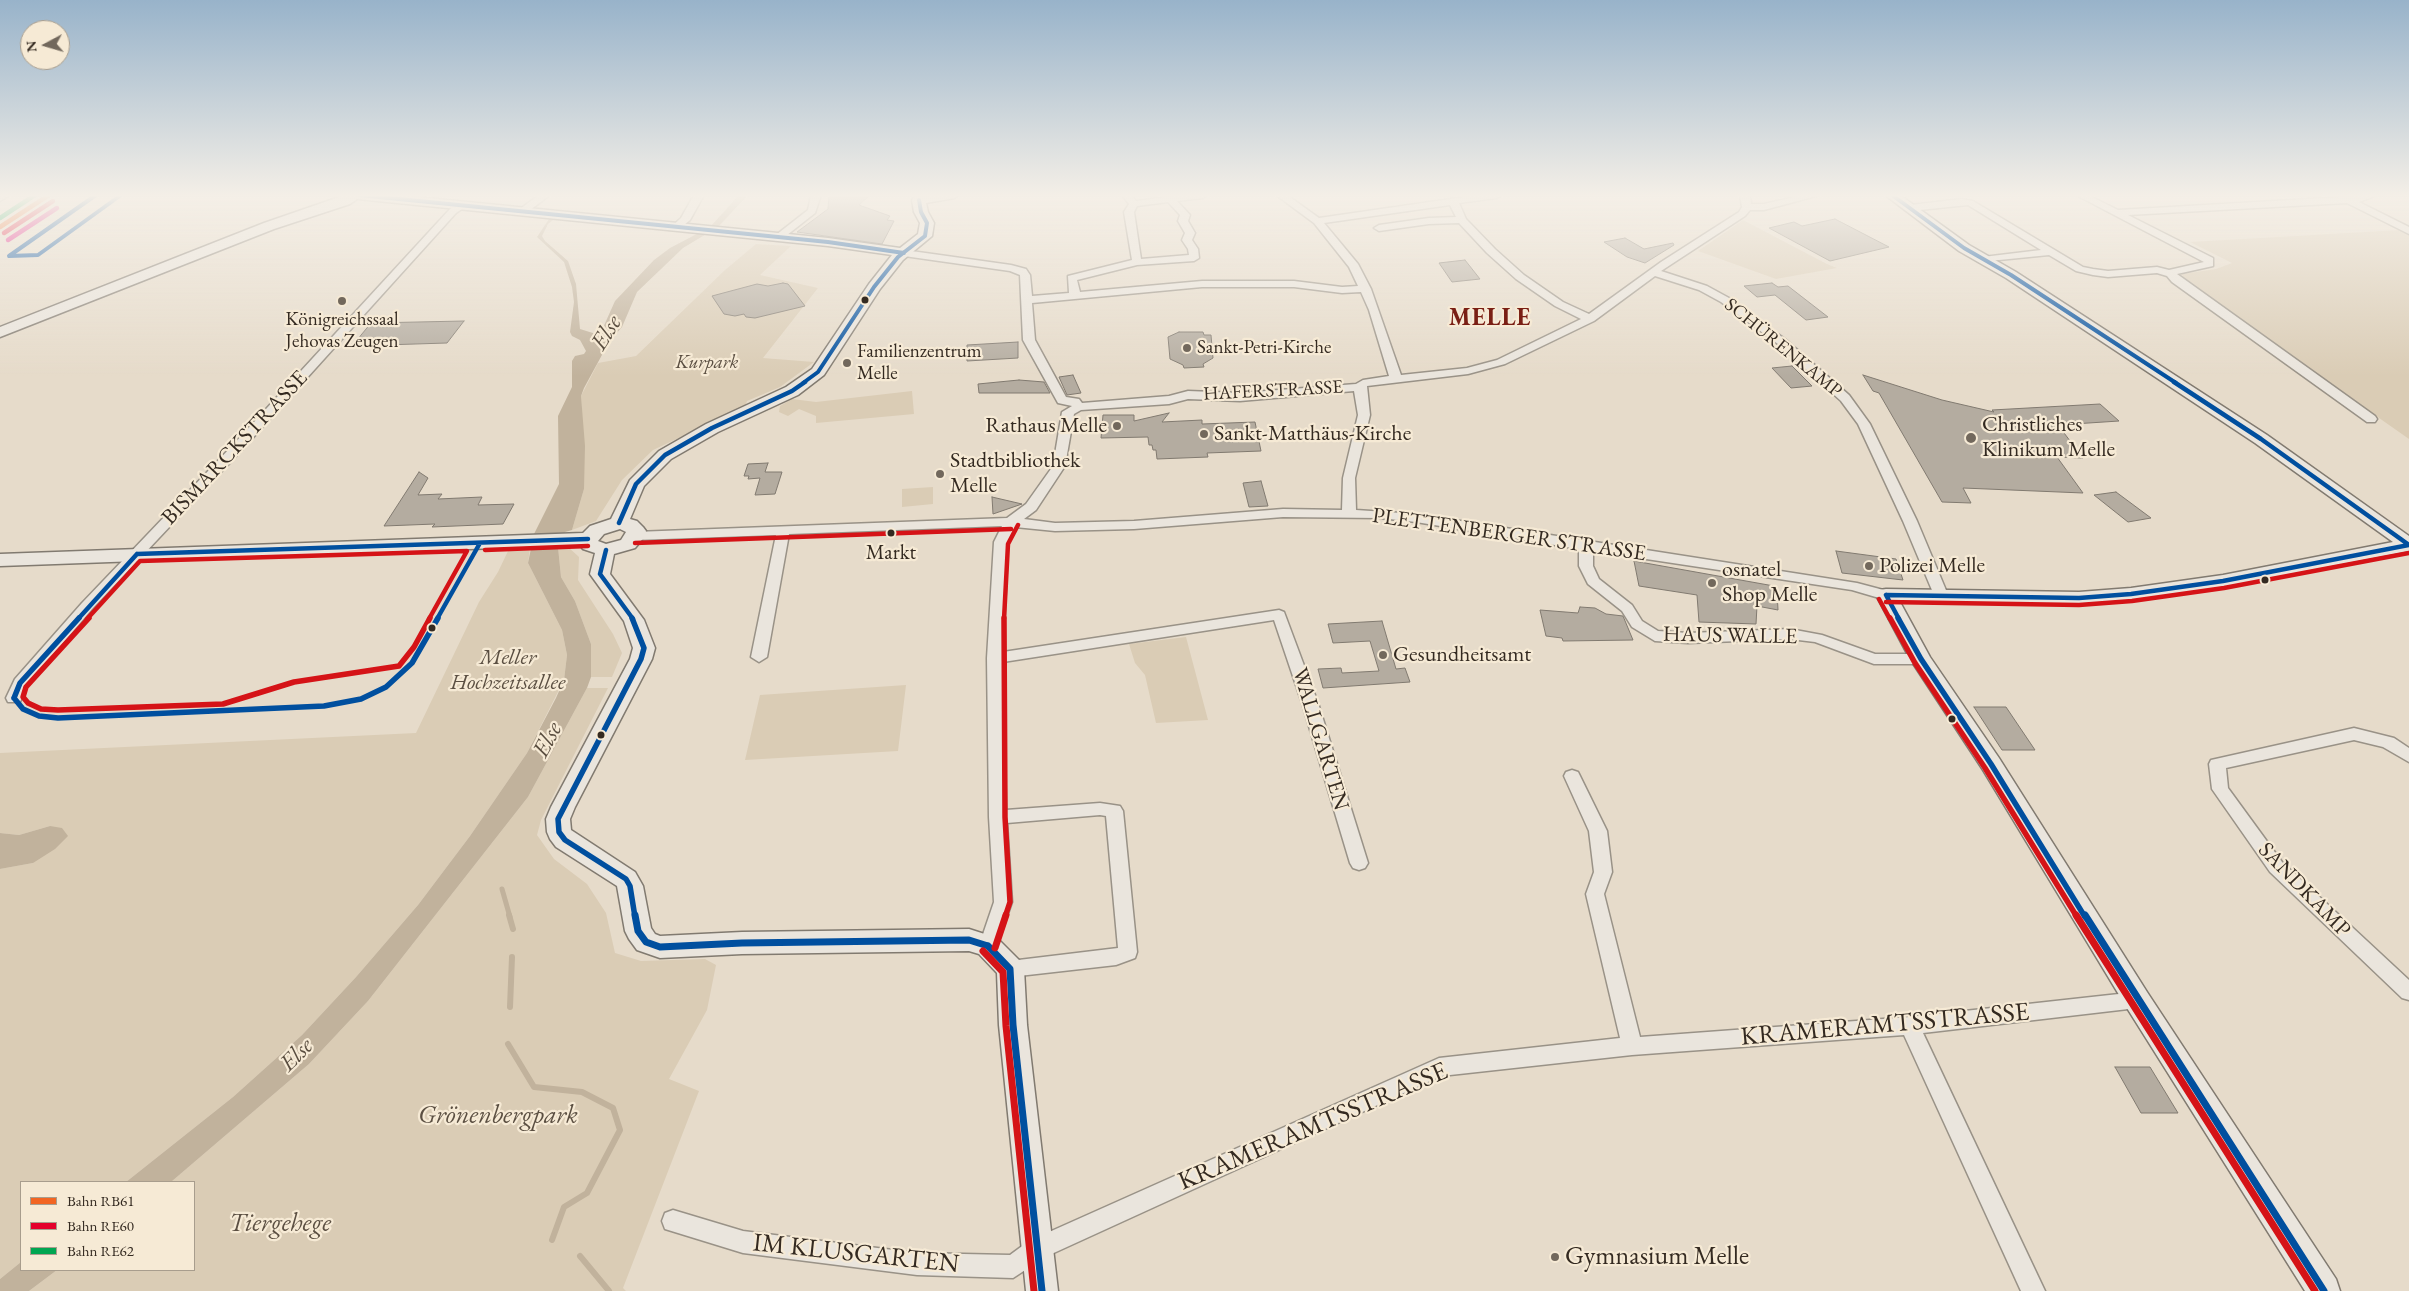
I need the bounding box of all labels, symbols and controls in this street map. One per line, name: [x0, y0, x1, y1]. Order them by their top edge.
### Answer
north arrow: [20, 20, 70, 70]
text: N: [22, 40, 41, 53]
street label: SCHÜRENKAMP: [1720, 294, 1846, 402]
marker: Königreichssaal Jehovas Zeugen: [336, 295, 348, 307]
unlabelled marker: [860, 295, 870, 305]
district label: MELLE: [1448, 304, 1532, 332]
place label: Königreichssaal Jehovas Zeugen: [285, 309, 399, 353]
water label: Else: [585, 310, 629, 356]
place label: Sankt-Petri-Kirche: [1197, 337, 1332, 359]
place label: Familienzentrum Melle: [857, 341, 982, 385]
marker: Sankt-Petri-Kirche: [1181, 342, 1193, 354]
park label: Kurpark: [675, 352, 739, 374]
marker: Familienzentrum Melle: [841, 357, 853, 369]
street label: BISMARCKSTRASSE: [157, 365, 313, 531]
street label: HAFERSTRASSE: [1203, 376, 1343, 406]
place label: Christliches Klinikum Melle: [1982, 412, 2115, 464]
place label: Rathaus Melle: [985, 413, 1107, 439]
marker: Rathaus Melle: [1111, 420, 1123, 432]
place label: Sankt-Matthäus-Kirche: [1214, 421, 1411, 447]
marker: Sankt-Matthäus-Kirche: [1198, 428, 1210, 440]
marker: Christliches Klinikum Melle: [1964, 431, 1978, 445]
place label: Stadtbibliothek Melle: [950, 448, 1080, 500]
marker: Stadtbibliothek Melle: [934, 468, 946, 480]
street label: PLETTENBERGER STRASSE: [1371, 503, 1647, 567]
marker: Markt: [886, 528, 896, 538]
place label: Markt: [866, 540, 916, 566]
place label: Polizei Melle: [1879, 553, 1985, 579]
place label: osnatel Shop Melle: [1722, 557, 1817, 608]
marker: Polizei Melle: [1863, 560, 1875, 572]
unlabelled marker: [2260, 575, 2270, 585]
marker: osnatel Shop Melle: [1706, 577, 1718, 589]
street label: HAUS WALLE: [1663, 622, 1797, 650]
unlabelled marker: [427, 623, 437, 633]
place label: Gesundheitsamt: [1393, 642, 1531, 668]
park label: Meller Hochzeitsallee: [450, 645, 566, 696]
marker: Gesundheitsamt: [1377, 649, 1389, 661]
street label: WALLGARTEN: [1286, 665, 1354, 813]
unlabelled marker: [1947, 714, 1957, 724]
water label: Else: [527, 718, 569, 762]
unlabelled marker: [596, 730, 606, 740]
street label: SANDKAMP: [2252, 837, 2356, 943]
street label: KRAMERAMTSSTRASSE: [1739, 997, 2031, 1053]
water label: Else: [274, 1032, 320, 1078]
street label: KRAMERAMTSSTRASSE: [1174, 1056, 1452, 1198]
park label: Grönenbergpark: [418, 1100, 578, 1132]
legend: [20, 1181, 195, 1271]
text: Bahn RB61: [67, 1191, 134, 1210]
park label: Tiergehege: [229, 1208, 331, 1240]
text: Bahn RE60: [67, 1216, 134, 1235]
street label: IM KLUSGARTEN: [751, 1228, 961, 1280]
text: Bahn RE62: [67, 1241, 134, 1260]
place label: Gymnasium Melle: [1565, 1241, 1749, 1273]
marker: Gymnasium Melle: [1549, 1251, 1561, 1263]

